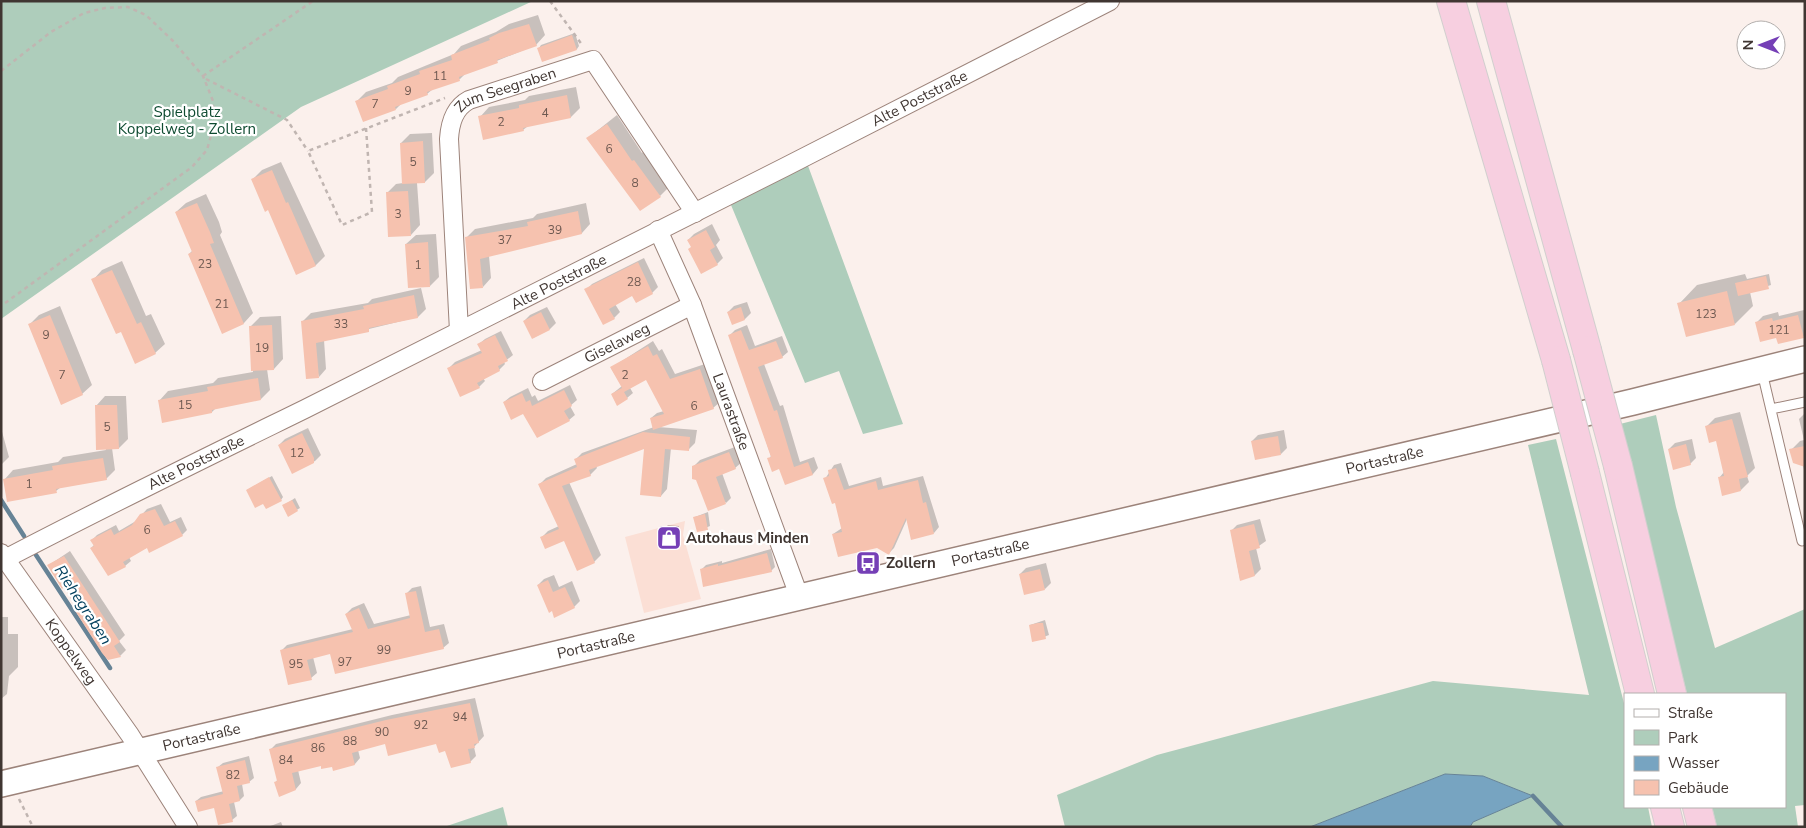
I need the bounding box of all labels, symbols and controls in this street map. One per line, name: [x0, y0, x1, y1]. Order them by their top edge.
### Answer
north arrow: [1736, 20, 1786, 70]
text: N: [1739, 40, 1758, 50]
street label: Zum Seegraben: [450, 63, 559, 117]
street label: Alte Poststraße: [868, 66, 971, 131]
house number: 11: [433, 68, 447, 84]
house number: 9: [404, 83, 412, 99]
house number: 7: [371, 96, 379, 112]
park label: Spielplatz Koppelweg - Zollern: [118, 102, 256, 139]
house number: 4: [541, 105, 549, 121]
house number: 2: [497, 114, 505, 130]
house number: 6: [605, 141, 613, 157]
house number: 5: [409, 154, 417, 170]
house number: 8: [631, 175, 639, 191]
house number: 3: [394, 206, 402, 222]
house number: 39: [548, 222, 562, 238]
house number: 37: [498, 232, 512, 248]
street label: Alte Poststraße: [507, 249, 610, 315]
house number: 23: [198, 256, 212, 272]
house number: 1: [414, 257, 422, 273]
house number: 28: [627, 274, 641, 290]
house number: 21: [215, 296, 229, 312]
house number: 123: [1695, 306, 1717, 322]
house number: 33: [334, 316, 348, 332]
street label: Giselaweg: [581, 318, 653, 368]
house number: 121: [1768, 322, 1790, 338]
house number: 9: [42, 327, 50, 343]
house number: 19: [255, 340, 269, 356]
house number: 7: [58, 367, 66, 383]
house number: 2: [621, 367, 629, 383]
street label: Laurastraße: [708, 370, 755, 453]
house number: 15: [178, 397, 192, 413]
house number: 6: [690, 398, 698, 414]
house number: 5: [103, 419, 111, 435]
street label: Alte Poststraße: [144, 430, 248, 495]
street label: Portastraße: [1344, 441, 1426, 479]
house number: 12: [290, 445, 304, 461]
house number: 1: [25, 476, 33, 492]
house number: 6: [143, 522, 151, 538]
shop icon: Autohaus Minden: [656, 525, 682, 551]
place label: Autohaus Minden: [686, 528, 809, 548]
street label: Portastraße: [949, 534, 1031, 571]
bus stop icon: Zollern: [855, 550, 881, 576]
place label: Zollern: [886, 553, 936, 573]
water label: Riehegraben: [49, 561, 117, 649]
street label: Koppelweg: [41, 615, 101, 689]
street label: Portastraße: [555, 626, 637, 664]
house number: 99: [377, 642, 391, 658]
house number: 97: [338, 654, 352, 670]
house number: 95: [289, 656, 303, 672]
legend: [1624, 693, 1786, 808]
text: Straße: [1668, 703, 1713, 723]
house number: 94: [453, 709, 467, 725]
house number: 92: [414, 717, 428, 733]
street label: Portastraße: [161, 718, 243, 756]
house number: 90: [375, 724, 389, 740]
text: Park: [1668, 728, 1698, 748]
house number: 88: [343, 733, 357, 749]
house number: 86: [311, 740, 325, 756]
house number: 84: [279, 752, 293, 768]
text: Wasser: [1668, 753, 1720, 773]
house number: 82: [226, 767, 240, 783]
text: Gebäude: [1668, 778, 1729, 798]

